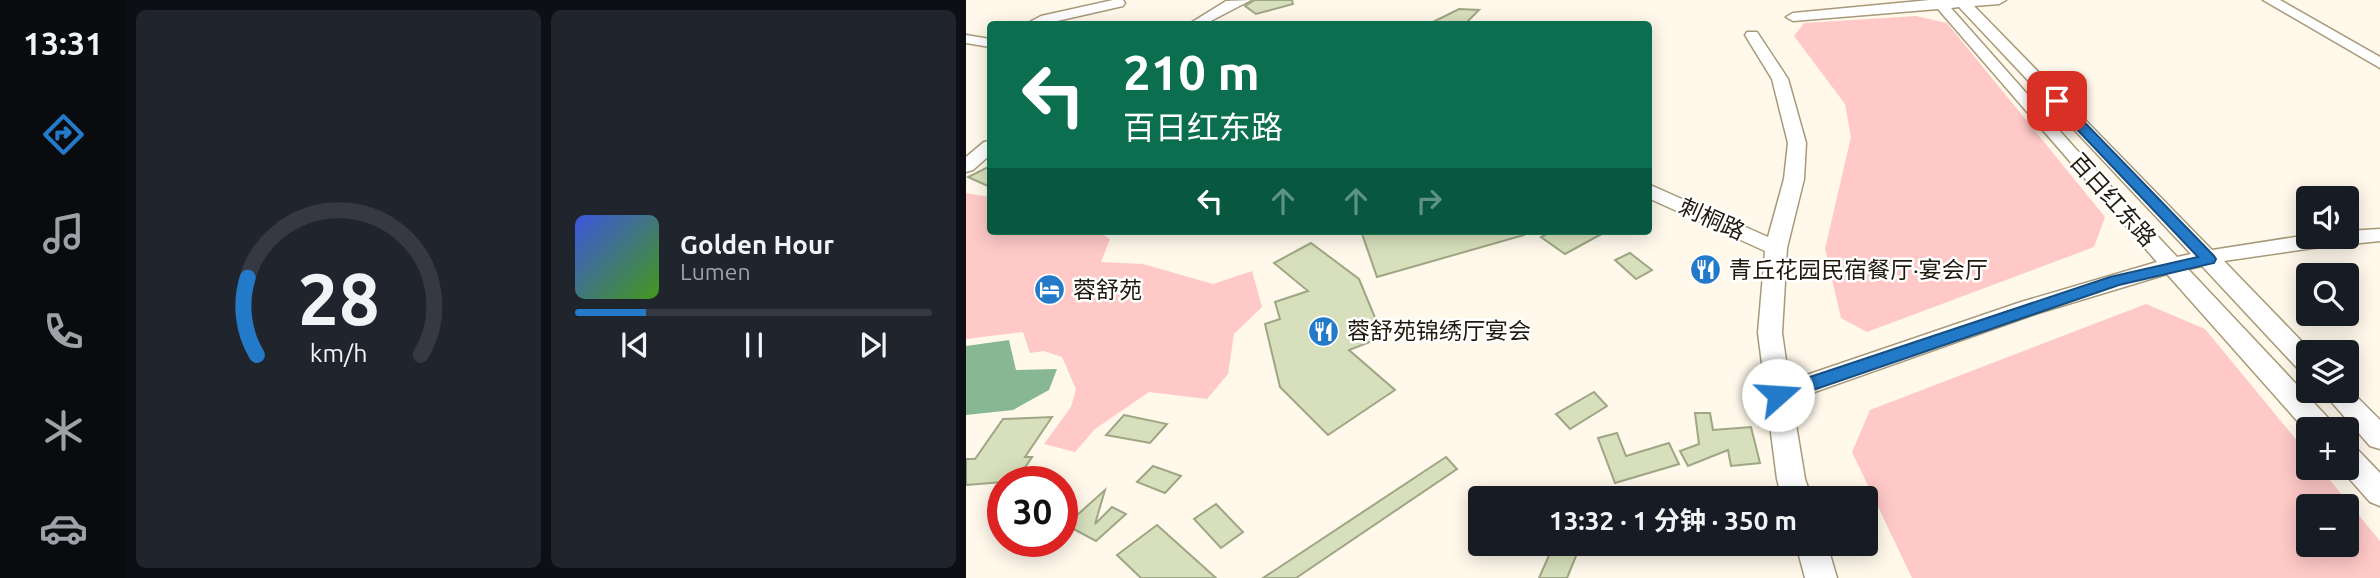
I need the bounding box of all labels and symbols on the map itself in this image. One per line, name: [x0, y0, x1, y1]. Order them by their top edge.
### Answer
pin: [2027, 71, 2087, 131]
street label: 百日红东路: [2066, 149, 2161, 251]
street label: 刺桐路: [1676, 193, 1749, 244]
restaurant icon: 青丘花园民宿餐厅·宴会厅: [1689, 253, 1723, 287]
place label: 青丘花园民宿餐厅·宴会厅: [1729, 257, 1988, 282]
hotel icon: 蓉舒苑: [1033, 273, 1067, 307]
place label: 蓉舒苑: [1073, 277, 1142, 302]
restaurant icon: 蓉舒苑锦绣厅宴会: [1307, 314, 1341, 348]
place label: 蓉舒苑锦绣厅宴会: [1347, 318, 1531, 343]
position arrow: [1741, 358, 1815, 432]
speed limit sign: 30: [987, 466, 1078, 557]

